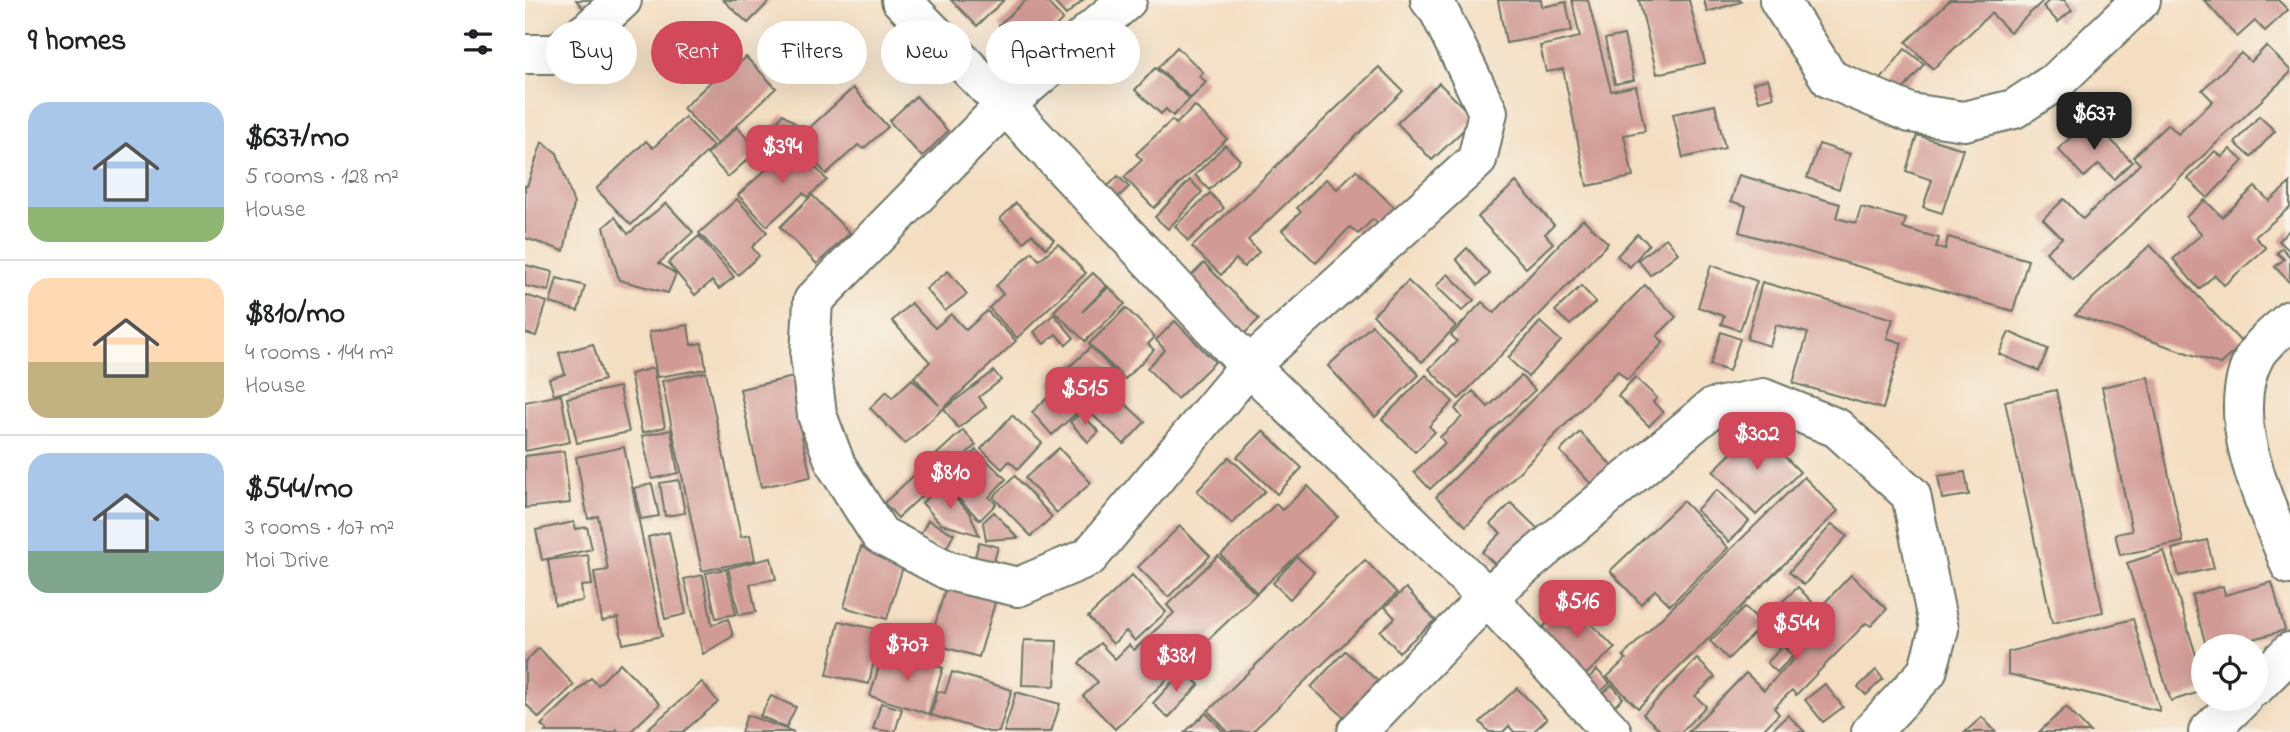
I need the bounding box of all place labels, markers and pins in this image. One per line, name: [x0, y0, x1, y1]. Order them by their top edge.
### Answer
pin: $637: [2053, 92, 2135, 152]
pin: $394: [741, 125, 823, 185]
pin: $515: [1044, 368, 1126, 427]
pin: $302: [1716, 412, 1798, 472]
pin: $810: [909, 452, 991, 511]
pin: $516: [1536, 580, 1618, 640]
pin: $544: [1755, 602, 1837, 662]
pin: $707: [866, 624, 948, 683]
pin: $381: [1135, 634, 1217, 694]

